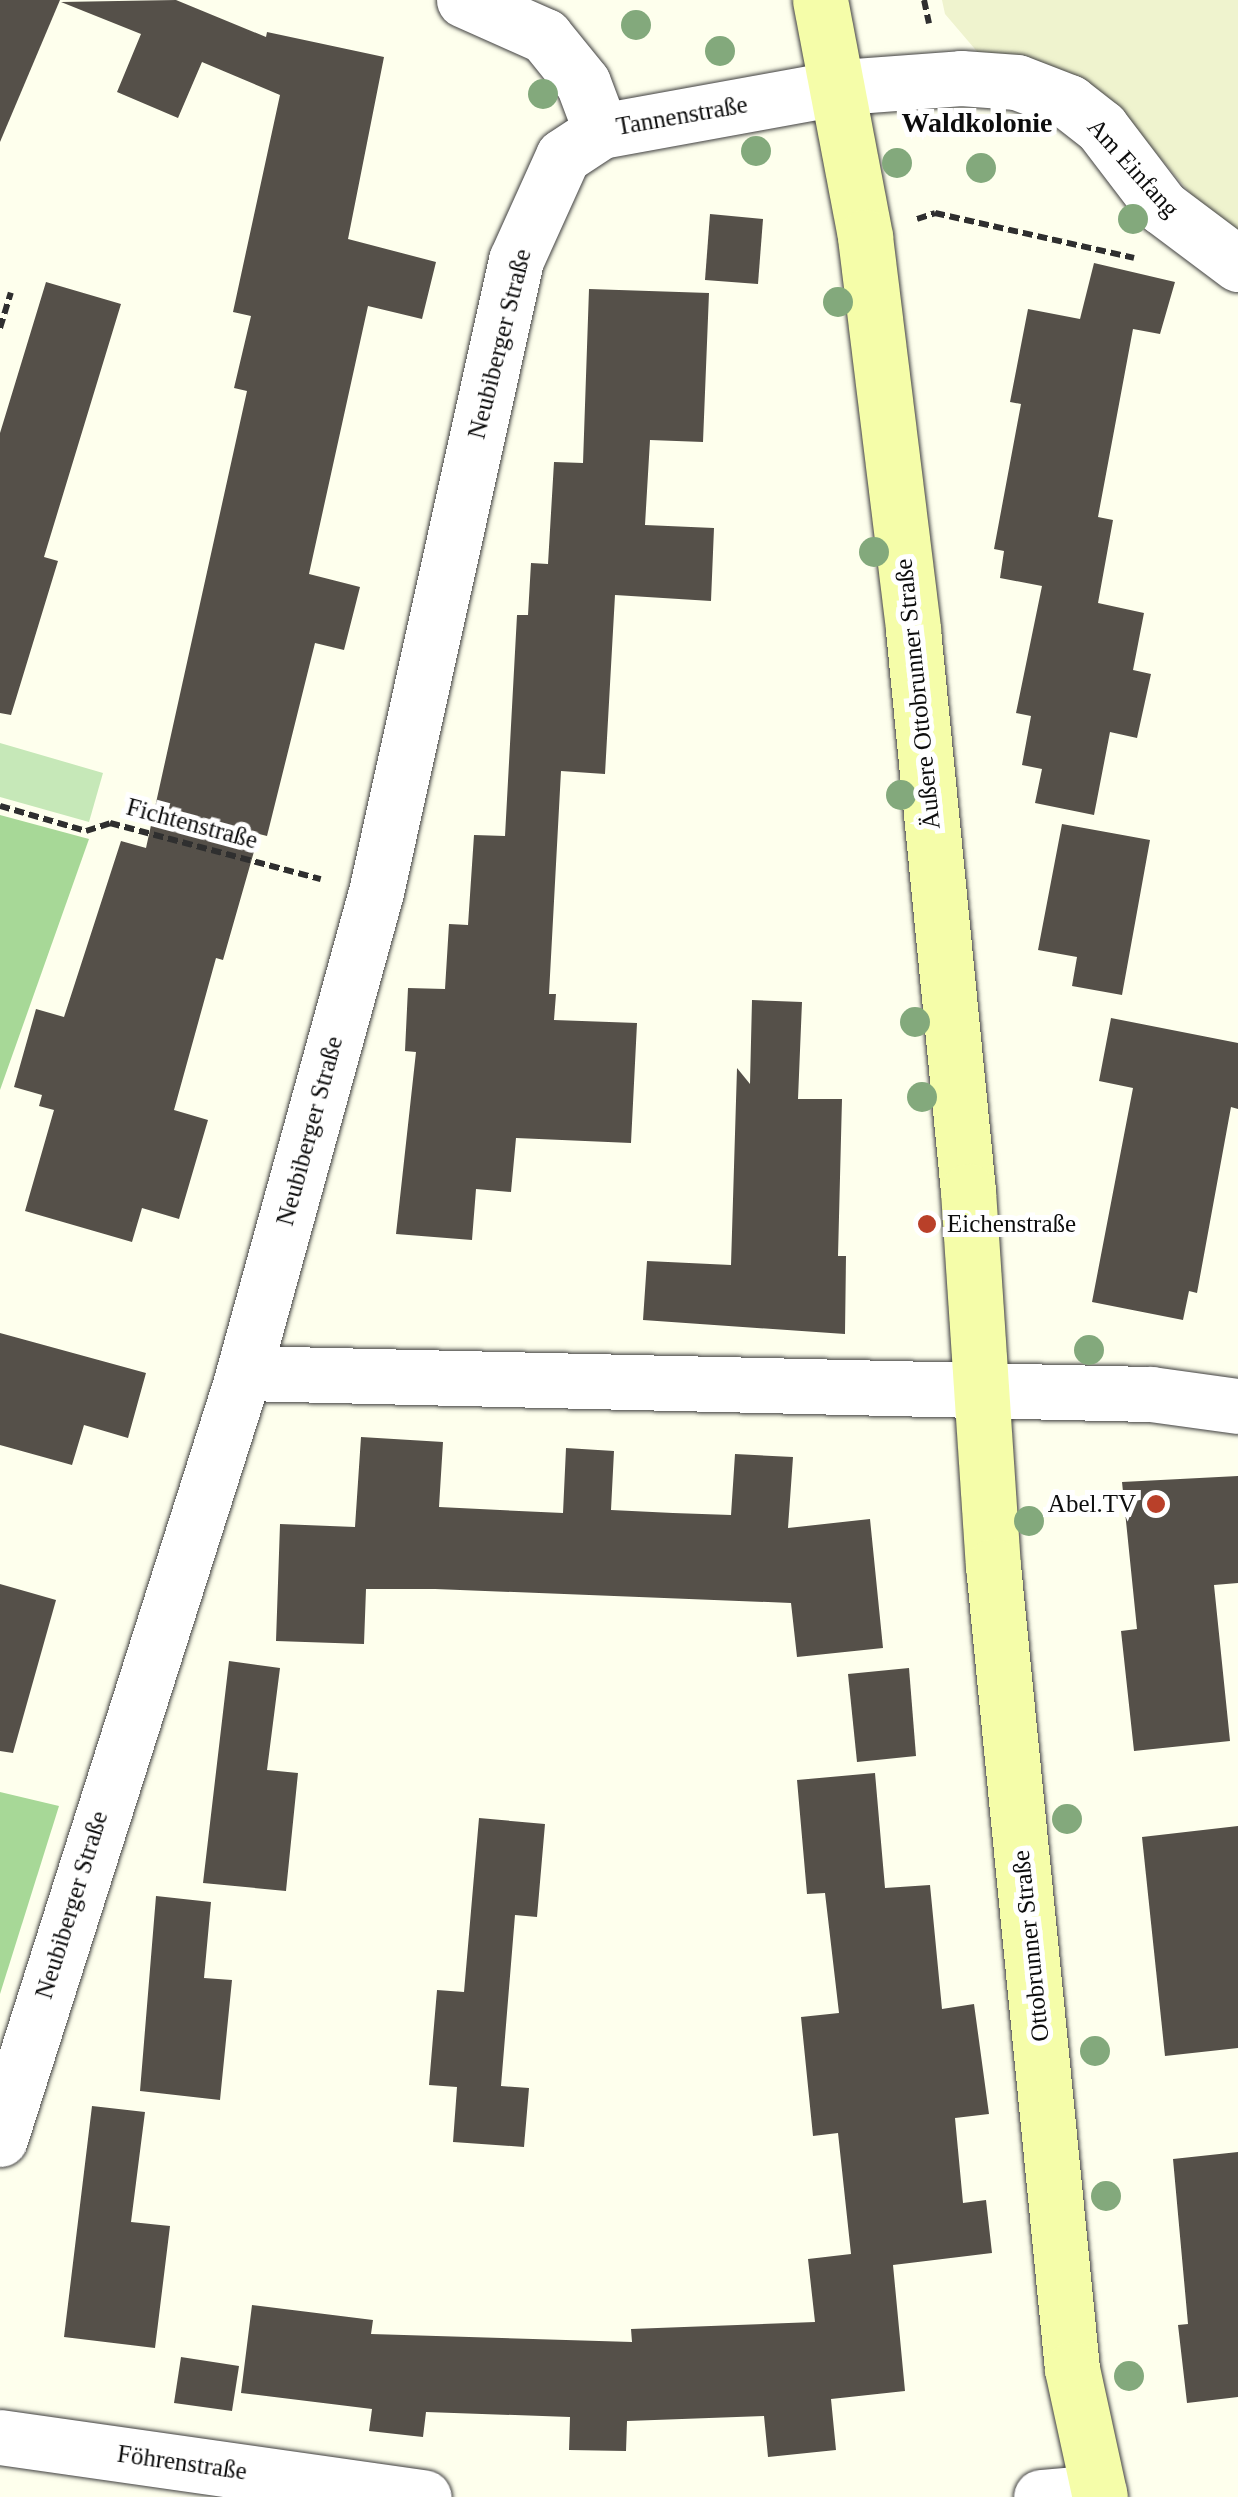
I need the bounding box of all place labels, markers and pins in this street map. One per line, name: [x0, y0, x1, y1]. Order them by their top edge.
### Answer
place label: Eichenstraße: [947, 1209, 1076, 1239]
marker: Eichenstraße: [916, 1213, 938, 1235]
place label: Abel.TV: [1048, 1489, 1136, 1519]
marker: Abel.TV: [1145, 1493, 1167, 1515]

